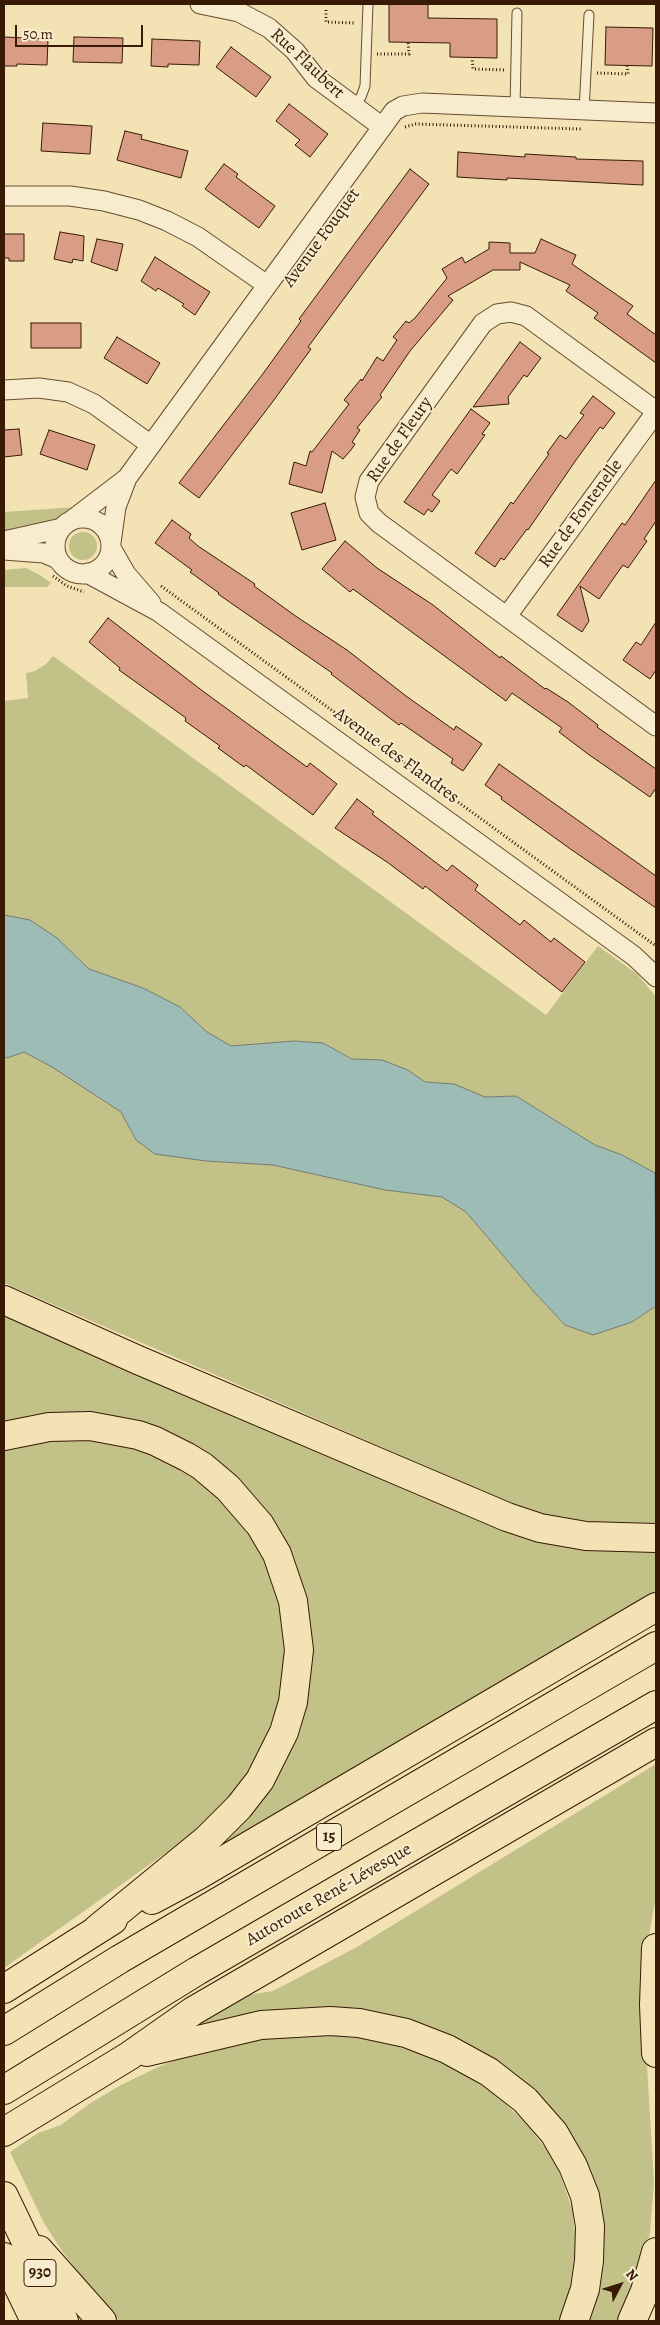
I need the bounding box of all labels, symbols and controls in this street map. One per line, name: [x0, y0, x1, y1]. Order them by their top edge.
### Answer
scale bar: [18, 15, 145, 47]
text: 50 m: [23, 24, 53, 44]
street label: Rue Flaubert: [265, 24, 349, 104]
street label: Avenue Fouquet: [279, 184, 365, 292]
street label: Rue de Fleury: [363, 393, 437, 487]
street label: Rue de Fontenelle: [534, 455, 628, 573]
street label: Avenue des Flandres: [329, 703, 463, 809]
road number: 15: [316, 1824, 342, 1850]
street label: Autoroute René-Lévesque: [242, 1839, 416, 1951]
road number: 930: [24, 2260, 56, 2286]
north arrow: [595, 2260, 645, 2310]
text: N: [621, 2265, 642, 2285]

